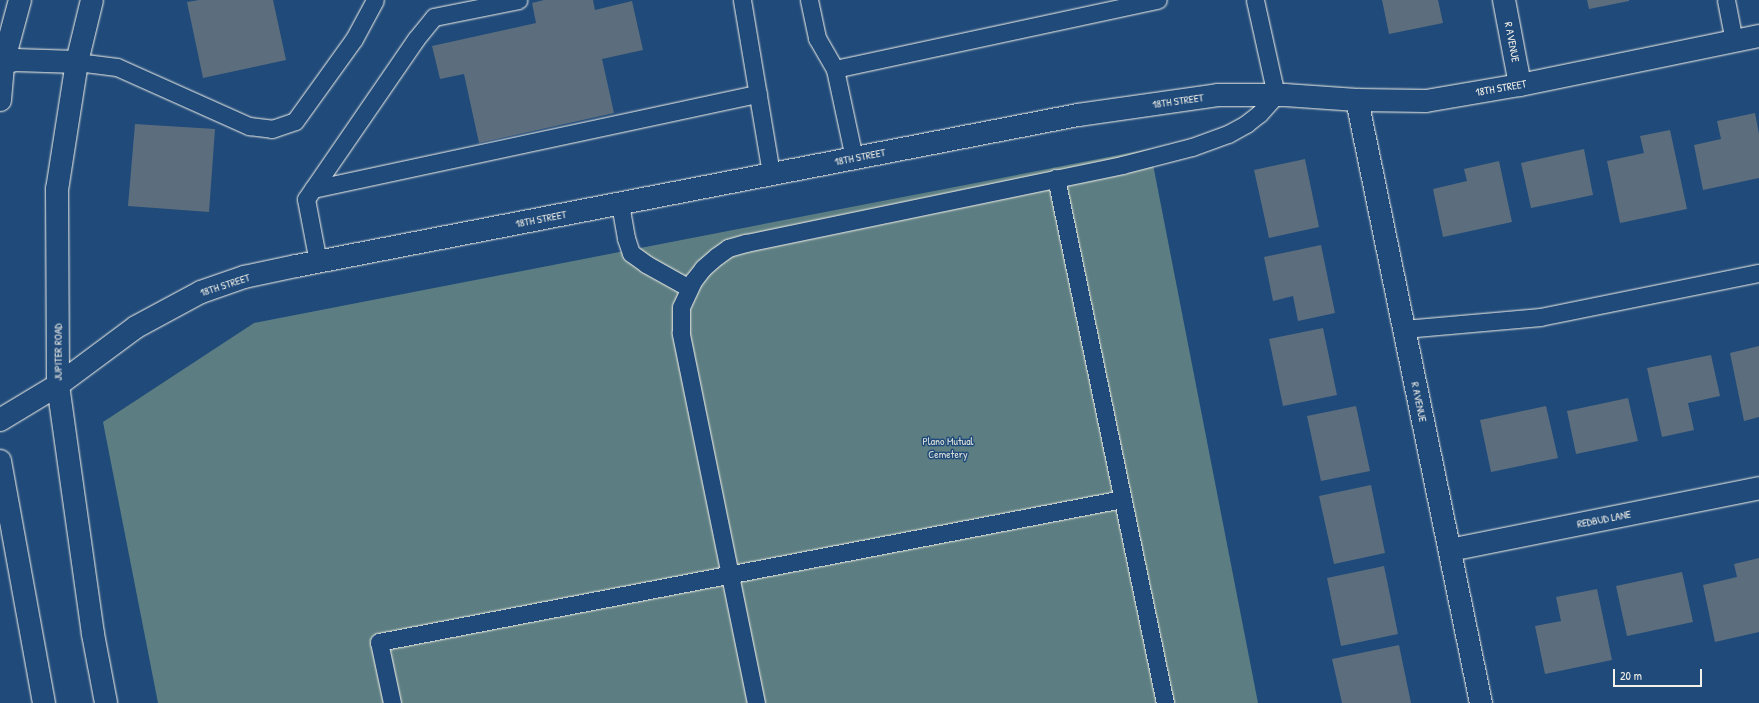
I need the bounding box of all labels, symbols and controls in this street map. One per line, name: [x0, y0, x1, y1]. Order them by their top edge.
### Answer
street label: R AVENUE: [1502, 21, 1522, 63]
street label: 18TH STREET: [1474, 77, 1528, 99]
street label: 18TH STREET: [1152, 91, 1204, 111]
street label: 18TH STREET: [833, 146, 887, 168]
street label: 18TH STREET: [514, 208, 568, 230]
street label: 18TH STREET: [198, 271, 252, 299]
street label: JUPITER ROAD: [51, 323, 65, 381]
street label: R AVENUE: [1408, 381, 1430, 423]
park label: Plano Mutual Cemetery: [923, 435, 973, 461]
street label: REDBUD LANE: [1576, 507, 1632, 531]
scale bar: [1615, 661, 1704, 687]
text: 20 m: [1620, 667, 1642, 684]

